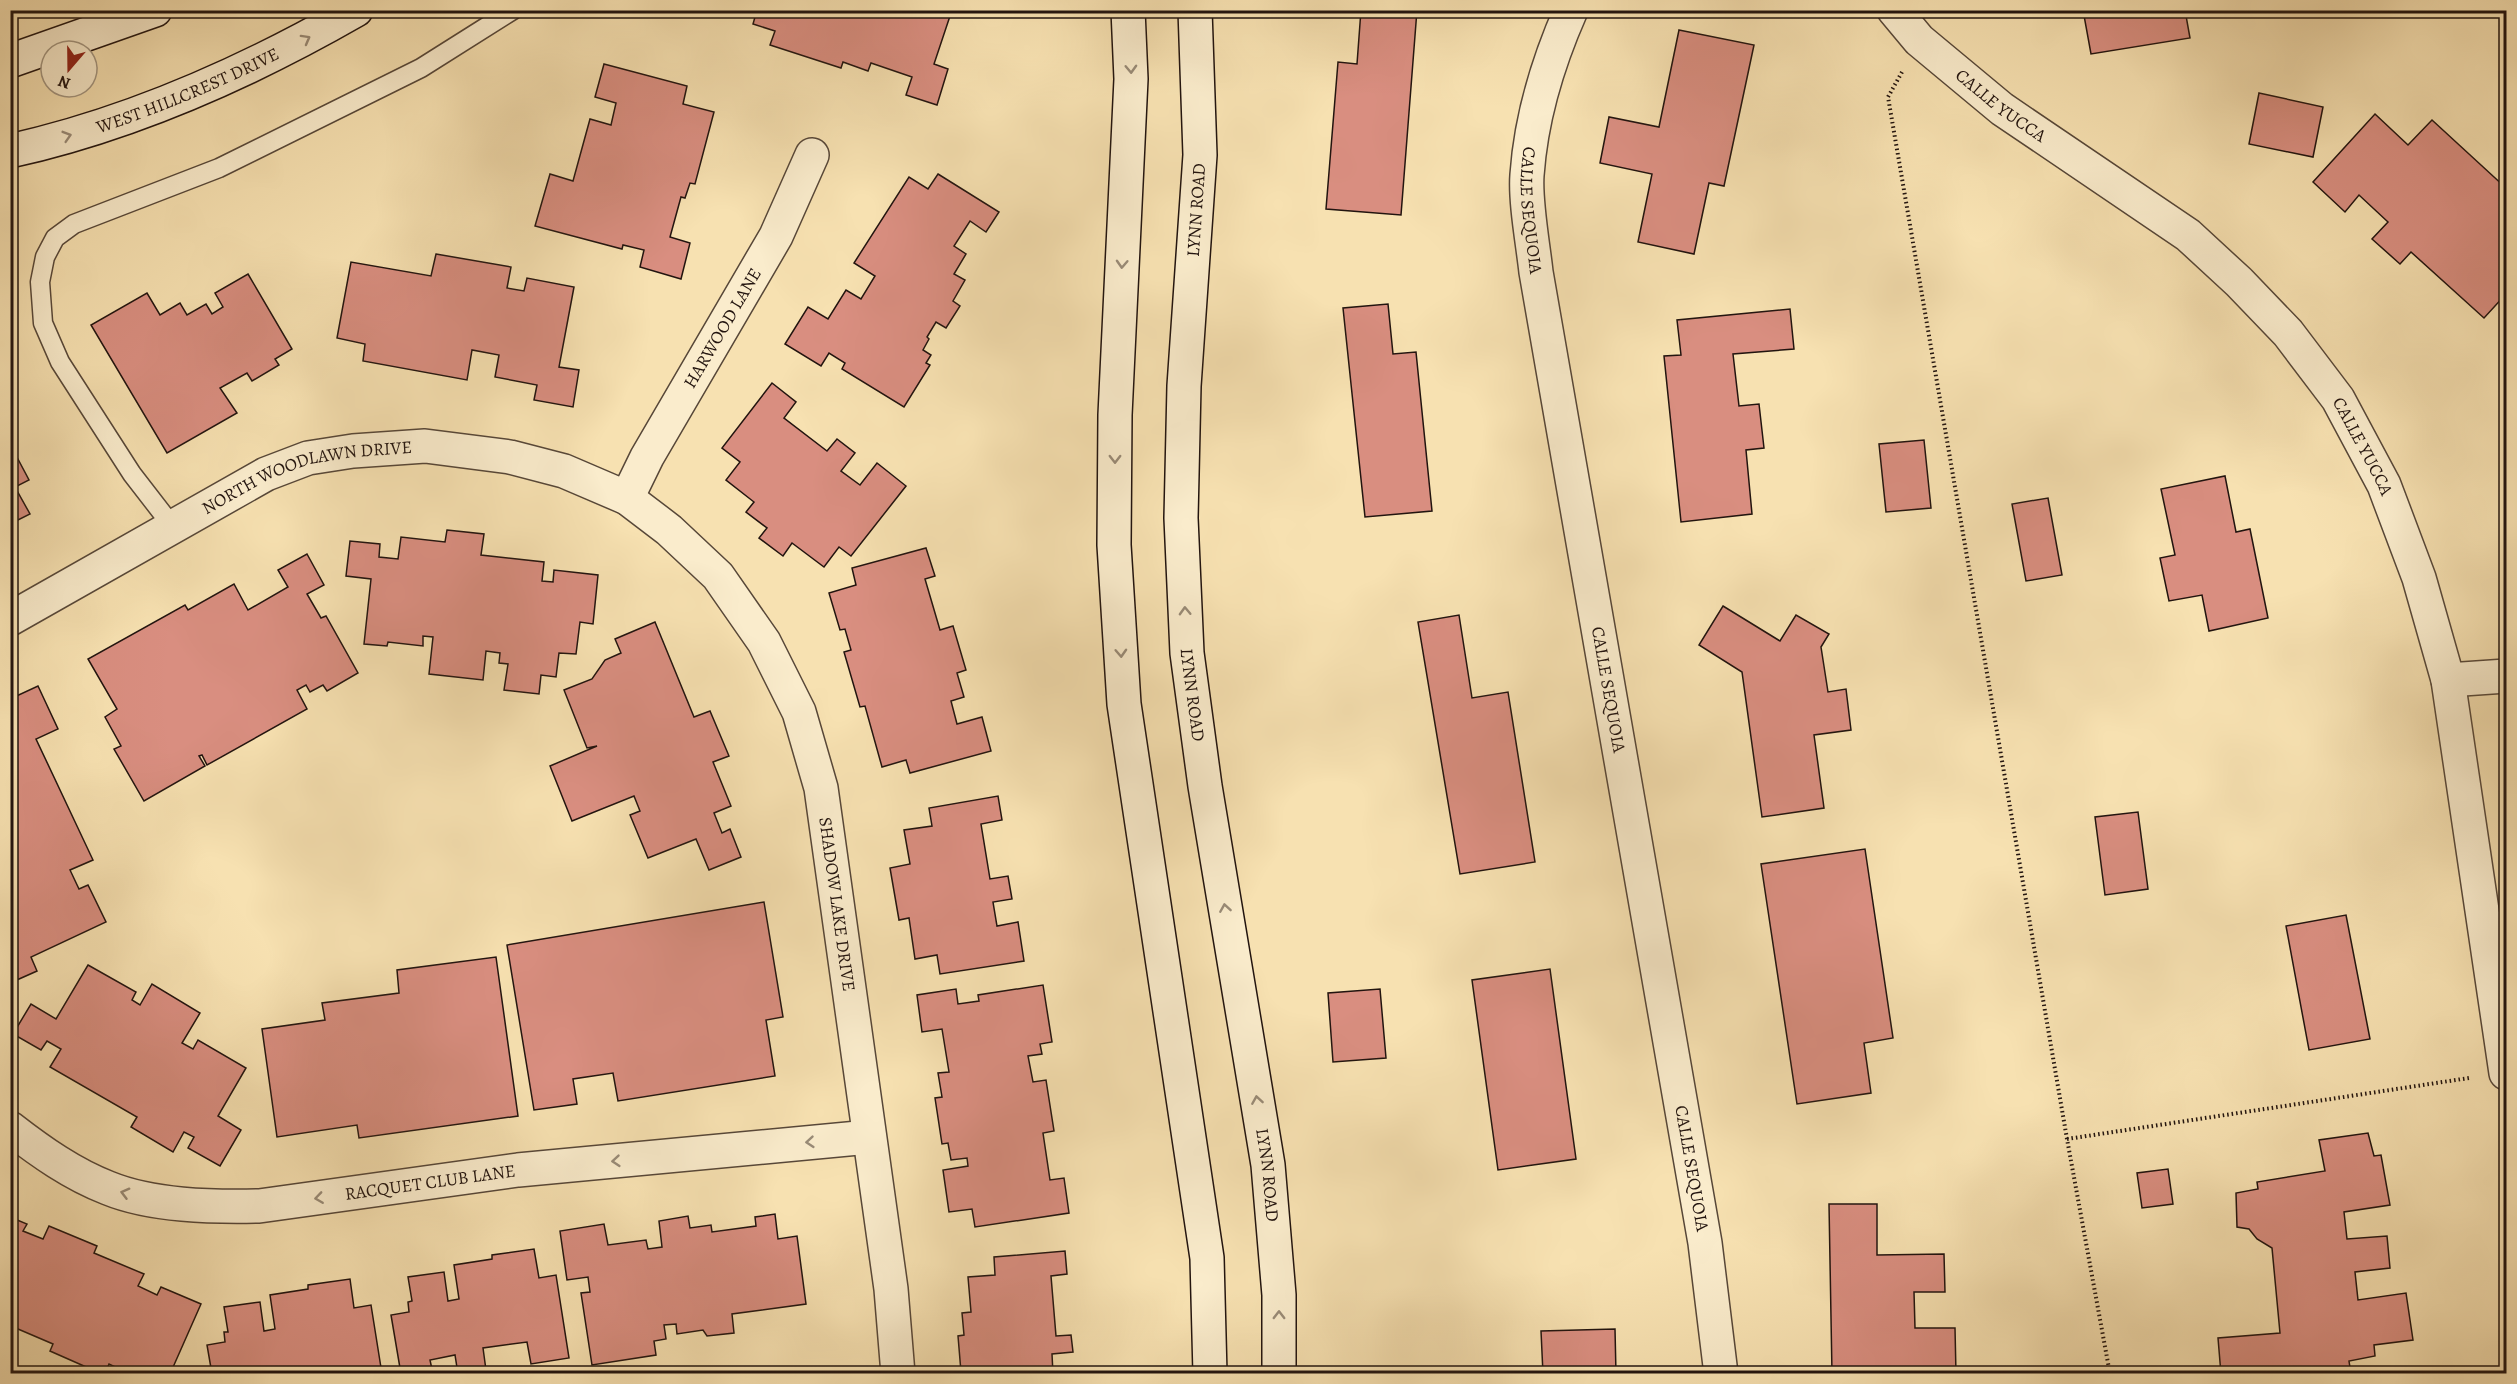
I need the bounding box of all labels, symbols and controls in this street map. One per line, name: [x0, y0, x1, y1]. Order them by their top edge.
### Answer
one-way arrow: [299, 35, 310, 46]
north arrow: [39, 39, 99, 99]
street label: WEST HILLCREST DRIVE: [92, 42, 283, 139]
street label: CALLE YUCCA: [1950, 63, 2052, 148]
one-way arrow: [1124, 64, 1137, 73]
text: N: [55, 70, 73, 94]
one-way arrow: [61, 131, 72, 143]
street label: CALLE SEQUOIA: [1515, 145, 1548, 276]
street label: LYNN ROAD: [1181, 162, 1211, 258]
one-way arrow: [1116, 259, 1129, 268]
street label: HARWOOD LANE: [678, 263, 767, 393]
street label: CALLE YUCCA: [2327, 393, 2399, 499]
street label: NORTH WOODLAWN DRIVE: [197, 435, 413, 520]
one-way arrow: [1109, 454, 1121, 463]
one-way arrow: [1179, 606, 1191, 615]
street label: CALLE SEQUOIA: [1586, 625, 1632, 755]
street label: LYNN ROAD: [1175, 648, 1211, 743]
one-way arrow: [1114, 649, 1127, 658]
street label: SHADOW LAKE DRIVE: [813, 815, 861, 993]
one-way arrow: [1219, 903, 1232, 913]
one-way arrow: [1251, 1096, 1264, 1106]
street label: CALLE SEQUOIA: [1669, 1103, 1715, 1234]
street label: LYNN ROAD: [1250, 1126, 1285, 1223]
one-way arrow: [806, 1135, 815, 1148]
one-way arrow: [612, 1154, 621, 1167]
street label: RACQUET CLUB LANE: [343, 1159, 517, 1206]
one-way arrow: [121, 1188, 131, 1200]
one-way arrow: [314, 1191, 323, 1203]
one-way arrow: [1273, 1311, 1285, 1320]

